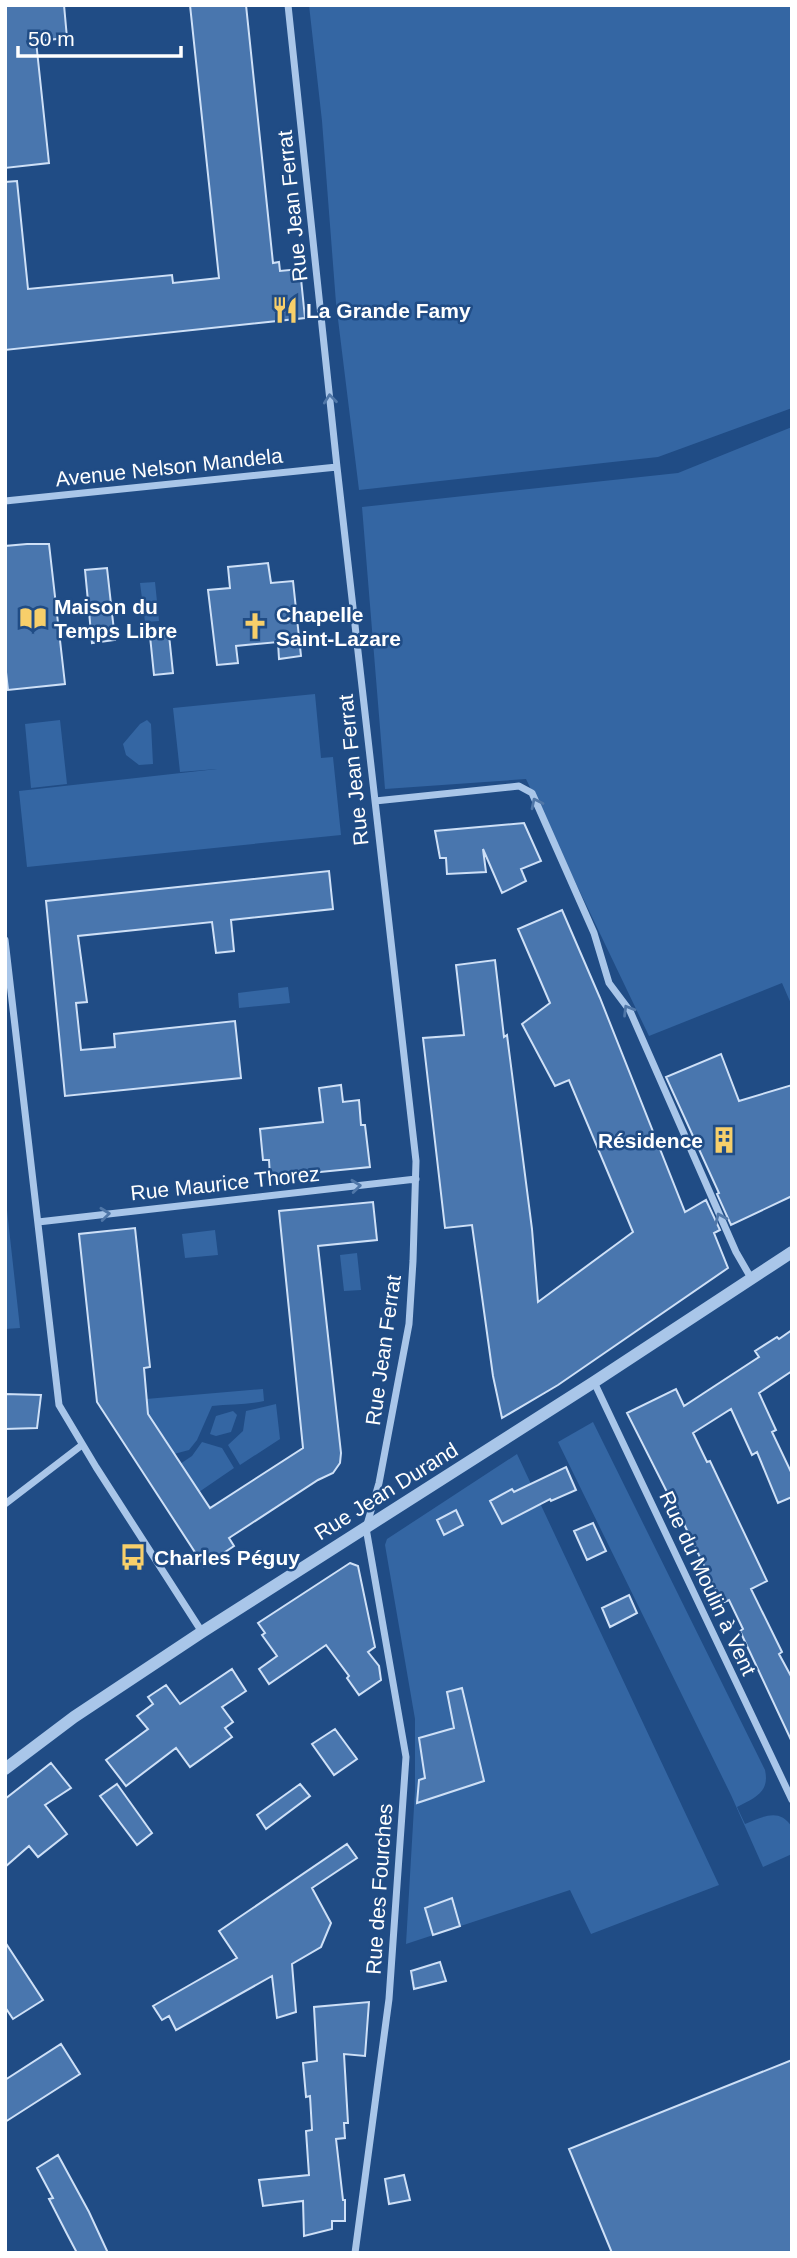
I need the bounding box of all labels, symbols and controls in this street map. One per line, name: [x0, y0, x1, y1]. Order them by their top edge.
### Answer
scale bar: [18, 14, 180, 58]
text: 50 m: [28, 27, 75, 50]
street label: Rue Jean Ferrat: [273, 129, 311, 283]
restaurant icon: La Grande Famy: [270, 295, 300, 325]
place label: La Grande Famy: [306, 299, 471, 322]
one-way arrow: [323, 393, 338, 404]
street label: Avenue Nelson Mandela: [54, 444, 284, 490]
place label: Maison du Temps Libre: [54, 595, 177, 642]
library icon: Maison du Temps Libre: [18, 603, 48, 633]
place label: Chapelle Saint-Lazare: [276, 603, 401, 650]
church icon: Chapelle Saint-Lazare: [240, 611, 270, 641]
street label: Rue Jean Ferrat: [334, 693, 372, 847]
one-way arrow: [530, 798, 544, 810]
one-way arrow: [623, 1005, 636, 1018]
building icon: Résidence: [709, 1125, 739, 1155]
place label: Résidence: [598, 1129, 703, 1152]
street label: Rue Maurice Thorez: [129, 1162, 321, 1204]
one-way arrow: [350, 1179, 362, 1194]
one-way arrow: [100, 1207, 111, 1222]
one-way arrow: [714, 1212, 728, 1225]
street label: Rue Jean Ferrat: [361, 1273, 405, 1427]
street label: Rue Jean Durand: [310, 1438, 462, 1544]
street label: Rue du Moulin à Vent: [655, 1487, 761, 1679]
bus stop icon: Charles Péguy: [118, 1542, 148, 1572]
place label: Charles Péguy: [154, 1546, 300, 1569]
street label: Rue des Fourches: [362, 1803, 396, 1975]

